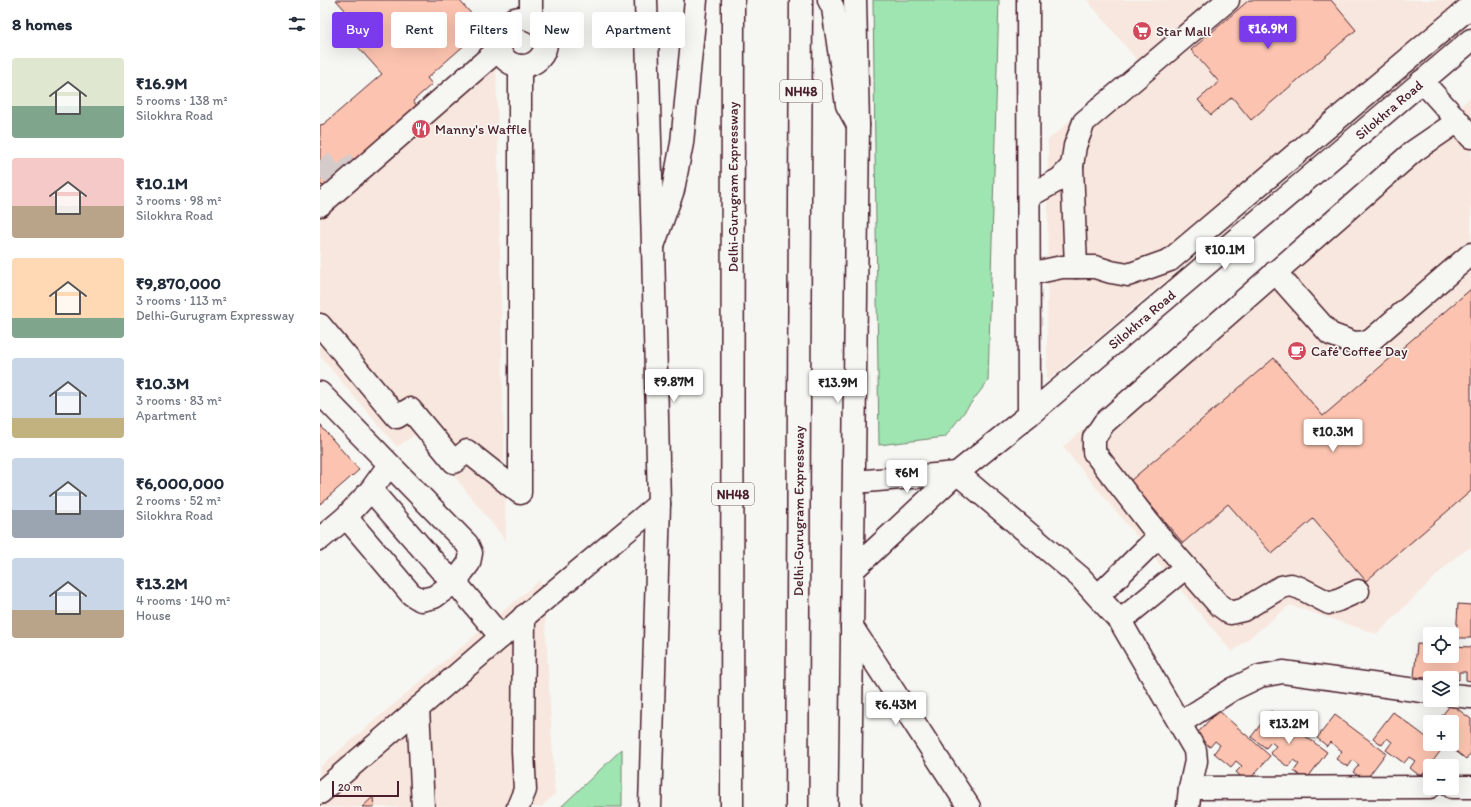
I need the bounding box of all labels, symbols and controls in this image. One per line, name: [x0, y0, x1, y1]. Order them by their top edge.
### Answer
chip: Buy: [332, 12, 383, 48]
chip: Rent: [391, 12, 447, 48]
chip: Filters: [455, 12, 522, 48]
chip: New: [530, 12, 584, 48]
chip: Apartment: [592, 12, 685, 48]
icon: filters: [286, 13, 308, 35]
text: 8 homes: [12, 14, 72, 34]
pin: ₹16.9M: [1235, 16, 1301, 50]
supermarket icon: Star Mall: [1131, 20, 1153, 42]
text: ₹16.9M: [1248, 21, 1288, 36]
place label: Star Mall: [1156, 23, 1211, 40]
text: ₹16.9M: [136, 73, 188, 93]
icon: home: [44, 74, 92, 122]
street label: Silokhra Road: [1352, 76, 1426, 143]
road number: NH48: [780, 80, 822, 102]
text: 5 rooms · 138 m²: [136, 93, 228, 108]
street label: Delhi-Gurugram Expressway: [724, 101, 741, 272]
text: Silokhra Road: [136, 108, 213, 123]
restaurant icon: Manny's Waffle: [410, 118, 432, 140]
place label: Manny's Waffle: [435, 121, 527, 138]
text: ₹10.1M: [136, 173, 188, 193]
icon: home: [44, 174, 92, 222]
text: 3 rooms · 98 m²: [136, 193, 222, 208]
text: Silokhra Road: [136, 208, 213, 223]
pin: ₹10.1M: [1192, 237, 1258, 271]
text: ₹10.1M: [1205, 242, 1245, 257]
text: ₹9,870,000: [136, 273, 221, 293]
icon: home: [44, 274, 92, 322]
street label: Silokhra Road: [1104, 286, 1179, 353]
text: 3 rooms · 113 m²: [136, 293, 227, 308]
text: Delhi-Gurugram Expressway: [136, 308, 294, 323]
cafe icon: Café Coffee Day: [1286, 340, 1308, 362]
place label: Café Coffee Day: [1311, 343, 1408, 360]
pin: ₹9.87M: [641, 369, 707, 403]
pin: ₹13.9M: [805, 370, 871, 404]
text: ₹10.3M: [136, 373, 189, 393]
icon: home: [44, 374, 92, 422]
text: ₹9.87M: [654, 374, 694, 389]
text: ₹13.9M: [818, 375, 858, 390]
text: 3 rooms · 83 m²: [136, 393, 222, 408]
text: Apartment: [136, 408, 197, 423]
pin: ₹10.3M: [1300, 419, 1366, 453]
text: ₹10.3M: [1313, 424, 1353, 439]
street label: Delhi-Gurugram Expressway: [790, 425, 807, 596]
pin: ₹6M: [888, 460, 926, 494]
text: ₹6M: [895, 465, 919, 480]
text: ₹6,000,000: [136, 473, 224, 493]
icon: home: [44, 474, 92, 522]
road number: NH48: [712, 483, 754, 505]
text: 2 rooms · 52 m²: [136, 493, 221, 508]
text: Silokhra Road: [136, 508, 213, 523]
text: ₹13.2M: [136, 573, 188, 593]
icon: home: [44, 574, 92, 622]
text: 4 rooms · 140 m²: [136, 593, 230, 608]
text: House: [136, 608, 171, 623]
map controls: [1423, 627, 1459, 795]
button: locate: [1423, 627, 1459, 663]
button: layers: [1423, 671, 1459, 707]
pin: ₹6.43M: [863, 692, 929, 726]
text: ₹6.43M: [875, 697, 917, 712]
pin: ₹13.2M: [1256, 711, 1322, 745]
button: +: [1423, 715, 1459, 751]
text: ₹13.2M: [1269, 716, 1309, 731]
button: −: [1423, 759, 1459, 795]
scale bar: [332, 779, 399, 798]
text: 20 m: [338, 781, 362, 794]

